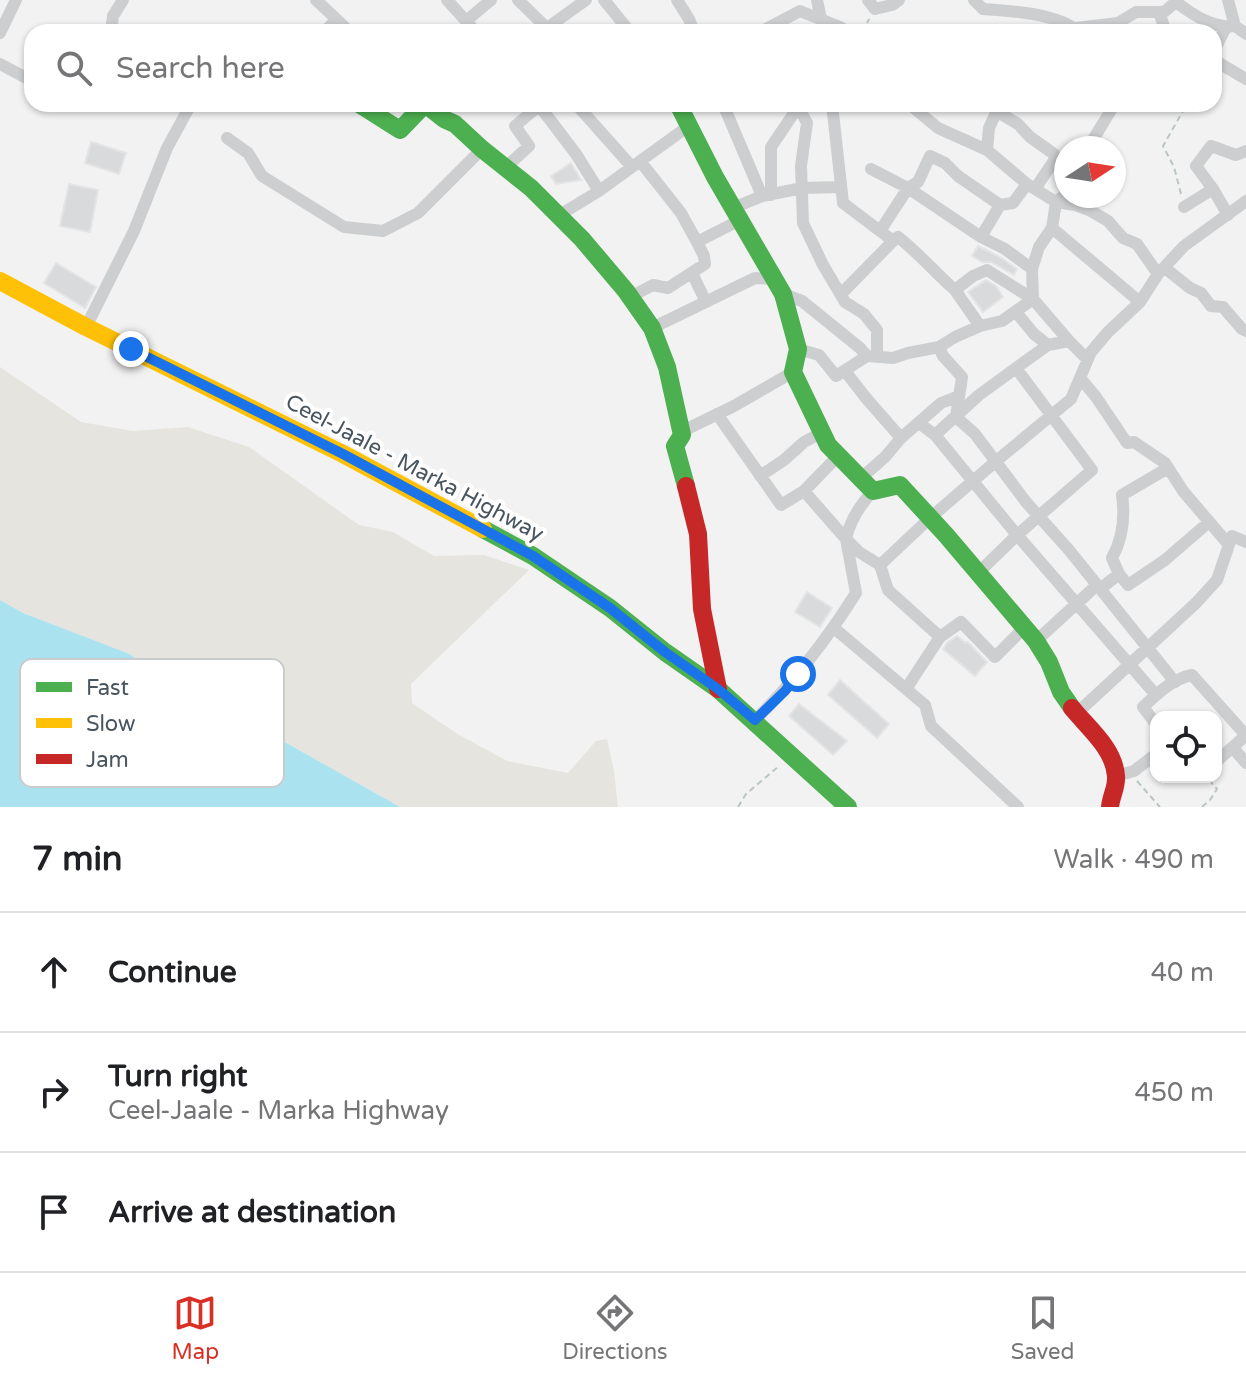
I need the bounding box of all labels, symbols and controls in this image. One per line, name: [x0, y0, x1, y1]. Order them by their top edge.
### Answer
search box: [24, 24, 1222, 112]
icon: search: [52, 46, 96, 90]
text: Search here: [116, 50, 285, 87]
north arrow: [1054, 136, 1126, 208]
route end: [113, 331, 149, 367]
street label: Ceel-Jaale - Marka Highway: [281, 389, 548, 547]
route start: [780, 656, 816, 692]
legend: [20, 659, 284, 787]
text: Fast: [86, 675, 129, 701]
text: Slow: [86, 711, 136, 737]
map controls: [1150, 711, 1222, 783]
button: locate: [1150, 711, 1222, 783]
text: Jam: [86, 747, 129, 773]
text: 7 min: [32, 839, 123, 880]
text: Walk · 490 m: [1054, 844, 1214, 875]
icon: ahead: [32, 950, 76, 994]
text: Continue: [108, 954, 237, 991]
text: 40 m: [1151, 957, 1214, 988]
text: Turn right: [108, 1058, 248, 1095]
icon: right: [32, 1070, 76, 1114]
text: 450 m: [1134, 1077, 1214, 1108]
text: Ceel-Jaale - Marka Highway: [108, 1095, 449, 1126]
icon: arrive: [32, 1190, 76, 1234]
text: Arrive at destination: [108, 1194, 396, 1231]
tab: Map: [172, 1291, 219, 1365]
tab: Directions: [562, 1291, 668, 1365]
tab: Saved: [1011, 1291, 1074, 1365]

